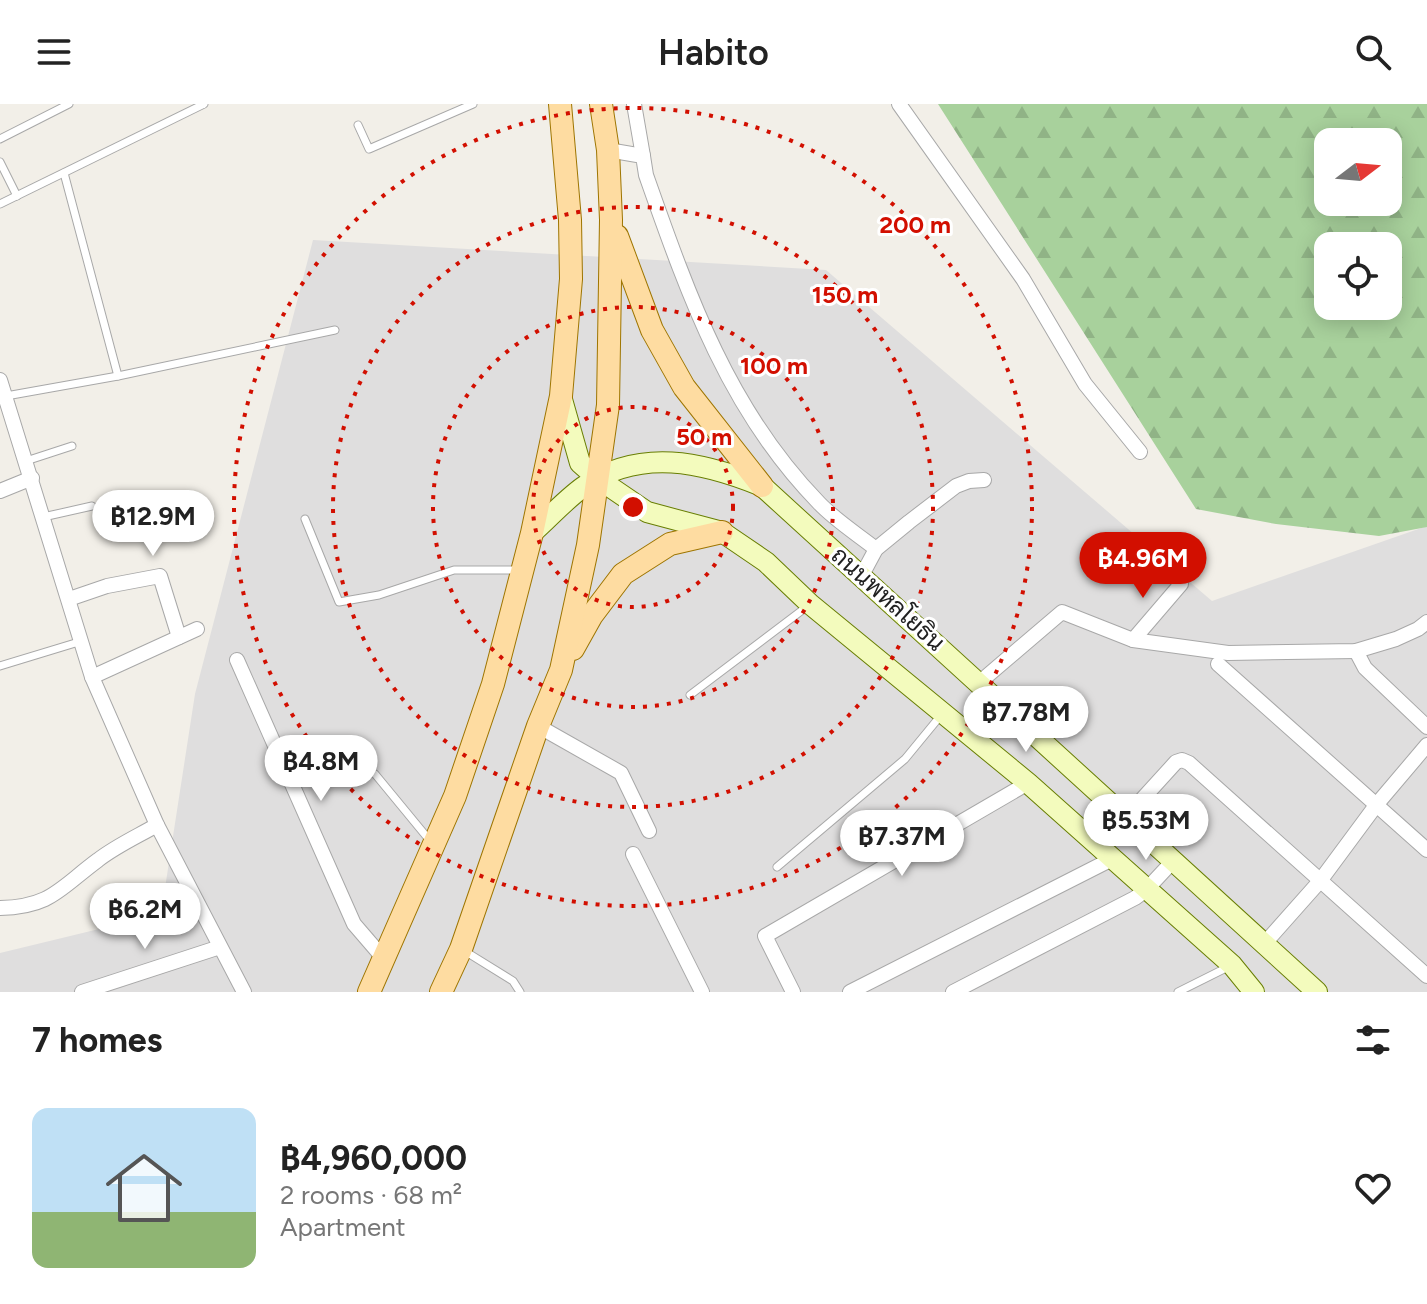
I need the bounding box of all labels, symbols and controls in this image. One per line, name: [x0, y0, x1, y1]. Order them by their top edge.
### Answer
icon: menu: [32, 30, 76, 74]
icon: search: [1351, 30, 1395, 74]
text: Habito: [658, 31, 769, 74]
north arrow: [1314, 128, 1402, 216]
map controls: [1314, 128, 1402, 320]
text: 200 m: [879, 210, 951, 239]
button: locate: [1314, 232, 1402, 320]
text: 150 m: [812, 280, 878, 309]
text: 100 m: [740, 351, 808, 380]
text: 50 m: [676, 422, 732, 451]
pin: ฿12.9M: [88, 490, 218, 558]
centre of rings: [619, 493, 647, 521]
text: ฿12.9M: [110, 500, 196, 532]
pin: ฿4.96M: [1078, 532, 1208, 600]
street label: ถนนพหลโยธิน: [826, 540, 952, 657]
text: ฿4.96M: [1097, 542, 1189, 574]
pin: ฿7.78M: [961, 686, 1091, 754]
text: ฿7.78M: [981, 696, 1071, 728]
pin: ฿4.8M: [265, 735, 377, 803]
text: ฿4.8M: [283, 745, 359, 777]
pin: ฿5.53M: [1081, 794, 1211, 862]
text: ฿5.53M: [1101, 804, 1191, 836]
pin: ฿7.37M: [837, 810, 967, 878]
text: ฿7.37M: [858, 820, 946, 852]
pin: ฿6.2M: [89, 883, 201, 951]
text: ฿6.2M: [108, 893, 182, 925]
icon: filters: [1351, 1018, 1395, 1062]
text: 7 homes: [32, 1020, 162, 1061]
text: ฿4,960,000: [280, 1138, 467, 1179]
icon: home: [96, 1140, 192, 1236]
icon: heart: [1351, 1166, 1395, 1210]
text: 2 rooms · 68 m²: [280, 1179, 462, 1211]
text: Apartment: [280, 1211, 406, 1243]

